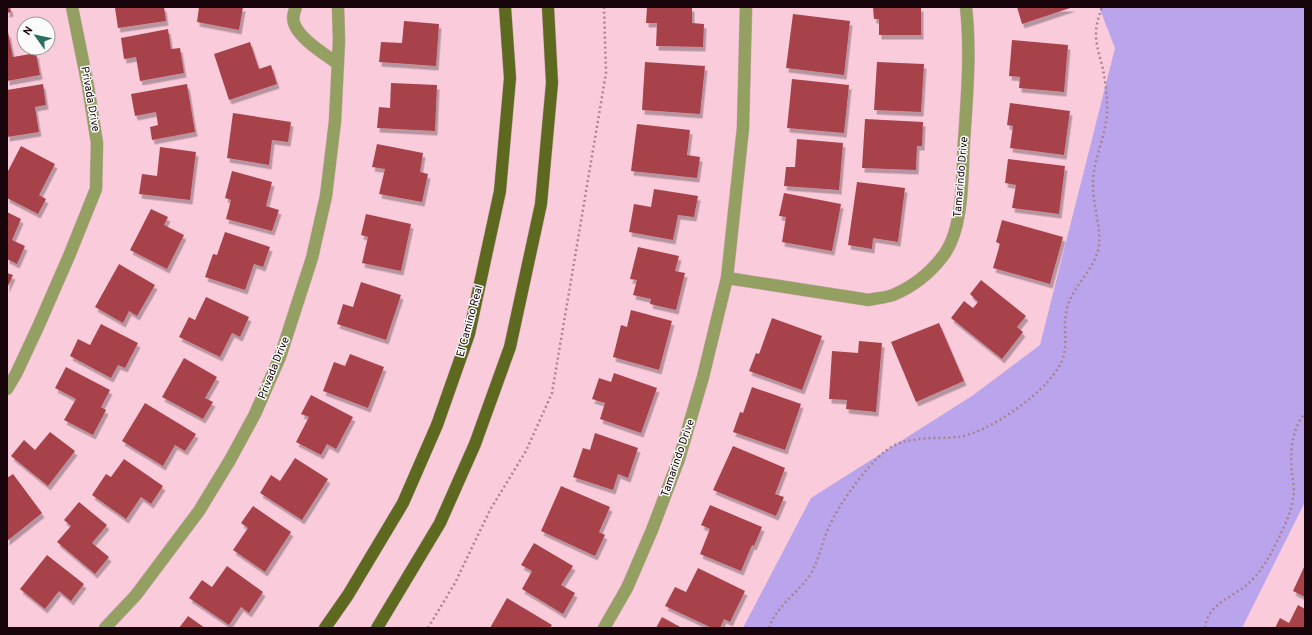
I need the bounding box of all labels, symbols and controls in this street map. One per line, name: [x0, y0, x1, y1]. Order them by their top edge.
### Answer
north arrow: [16, 16, 56, 56]
text: N: [20, 24, 36, 38]
street label: Privada Drive: [77, 65, 103, 133]
street label: Tamarindo Drive: [950, 136, 972, 218]
street label: El Camino Real: [454, 284, 486, 358]
street label: Privada Drive: [255, 335, 293, 401]
street label: Tamarindo Drive: [658, 417, 698, 499]

